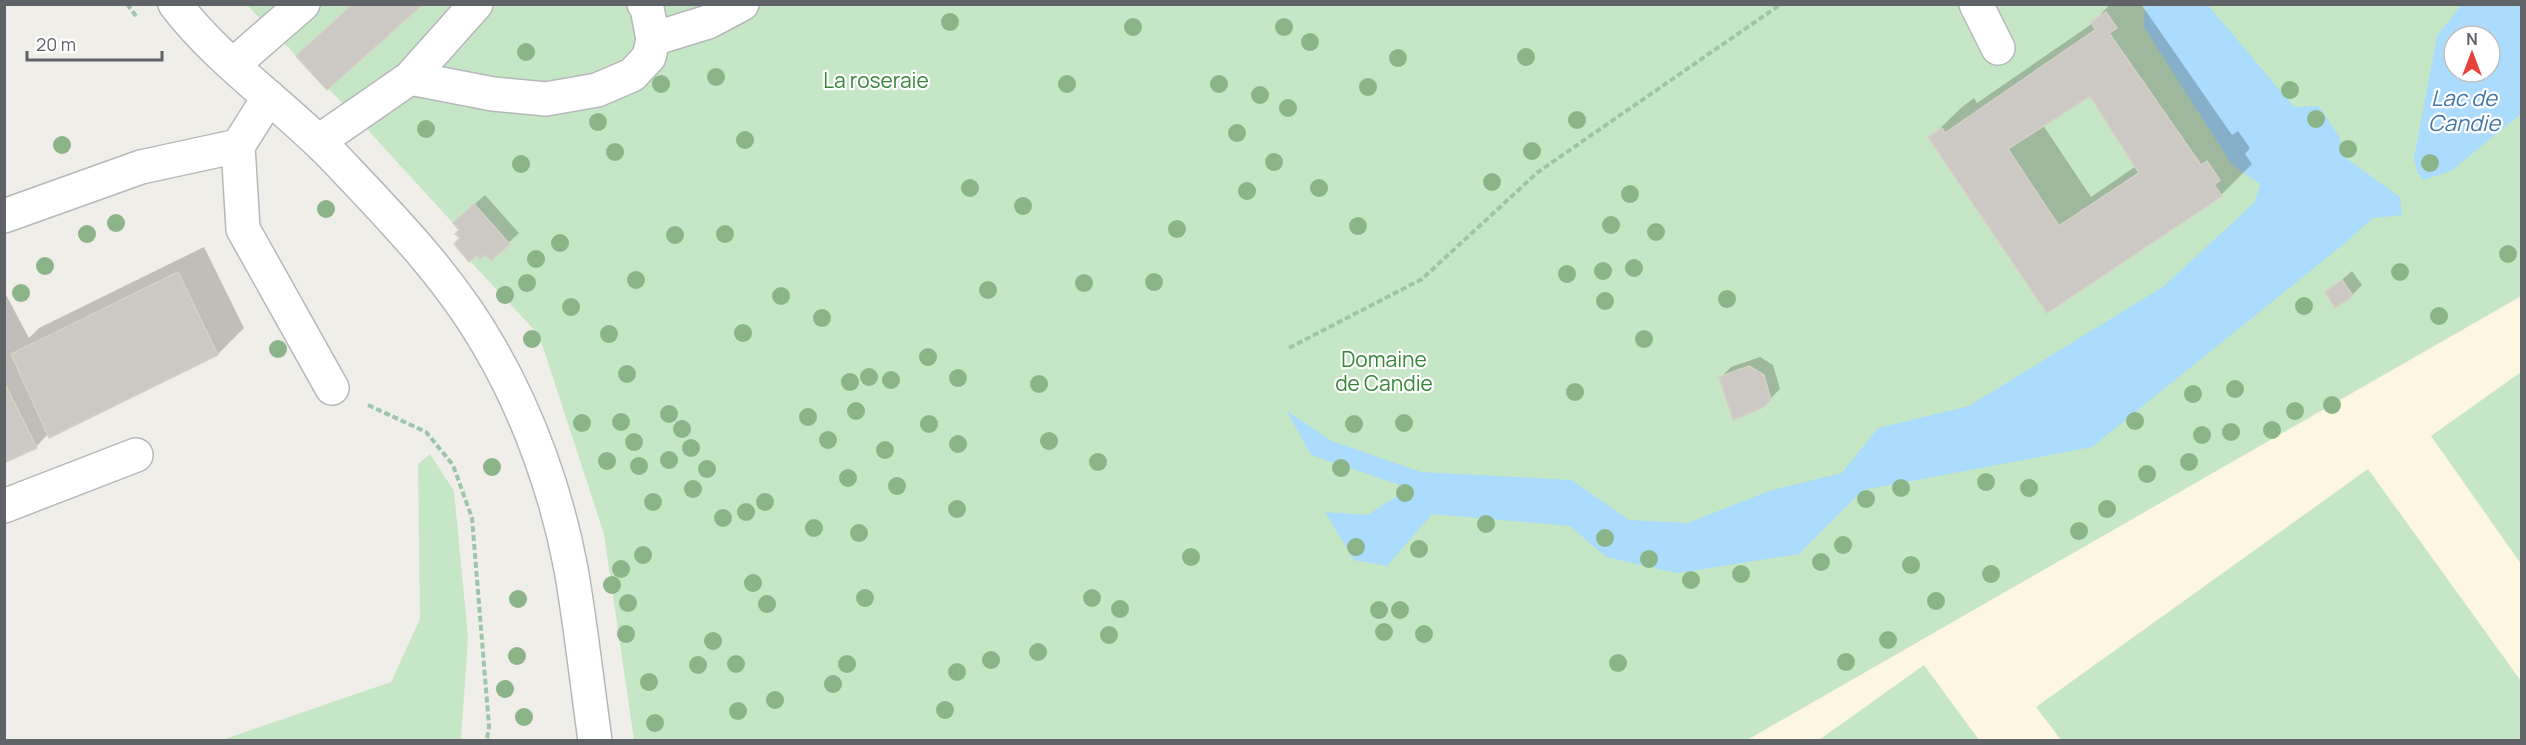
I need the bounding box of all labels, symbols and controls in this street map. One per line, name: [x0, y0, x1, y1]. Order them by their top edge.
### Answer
scale bar: [27, 24, 162, 62]
north arrow: [2442, 24, 2502, 84]
text: N: [2466, 28, 2478, 50]
text: 20 m: [36, 32, 76, 56]
park label: La roseraie: [823, 66, 929, 94]
water label: Lac de Candie: [2428, 83, 2501, 138]
park label: Domaine de Candie: [1335, 345, 1433, 397]

